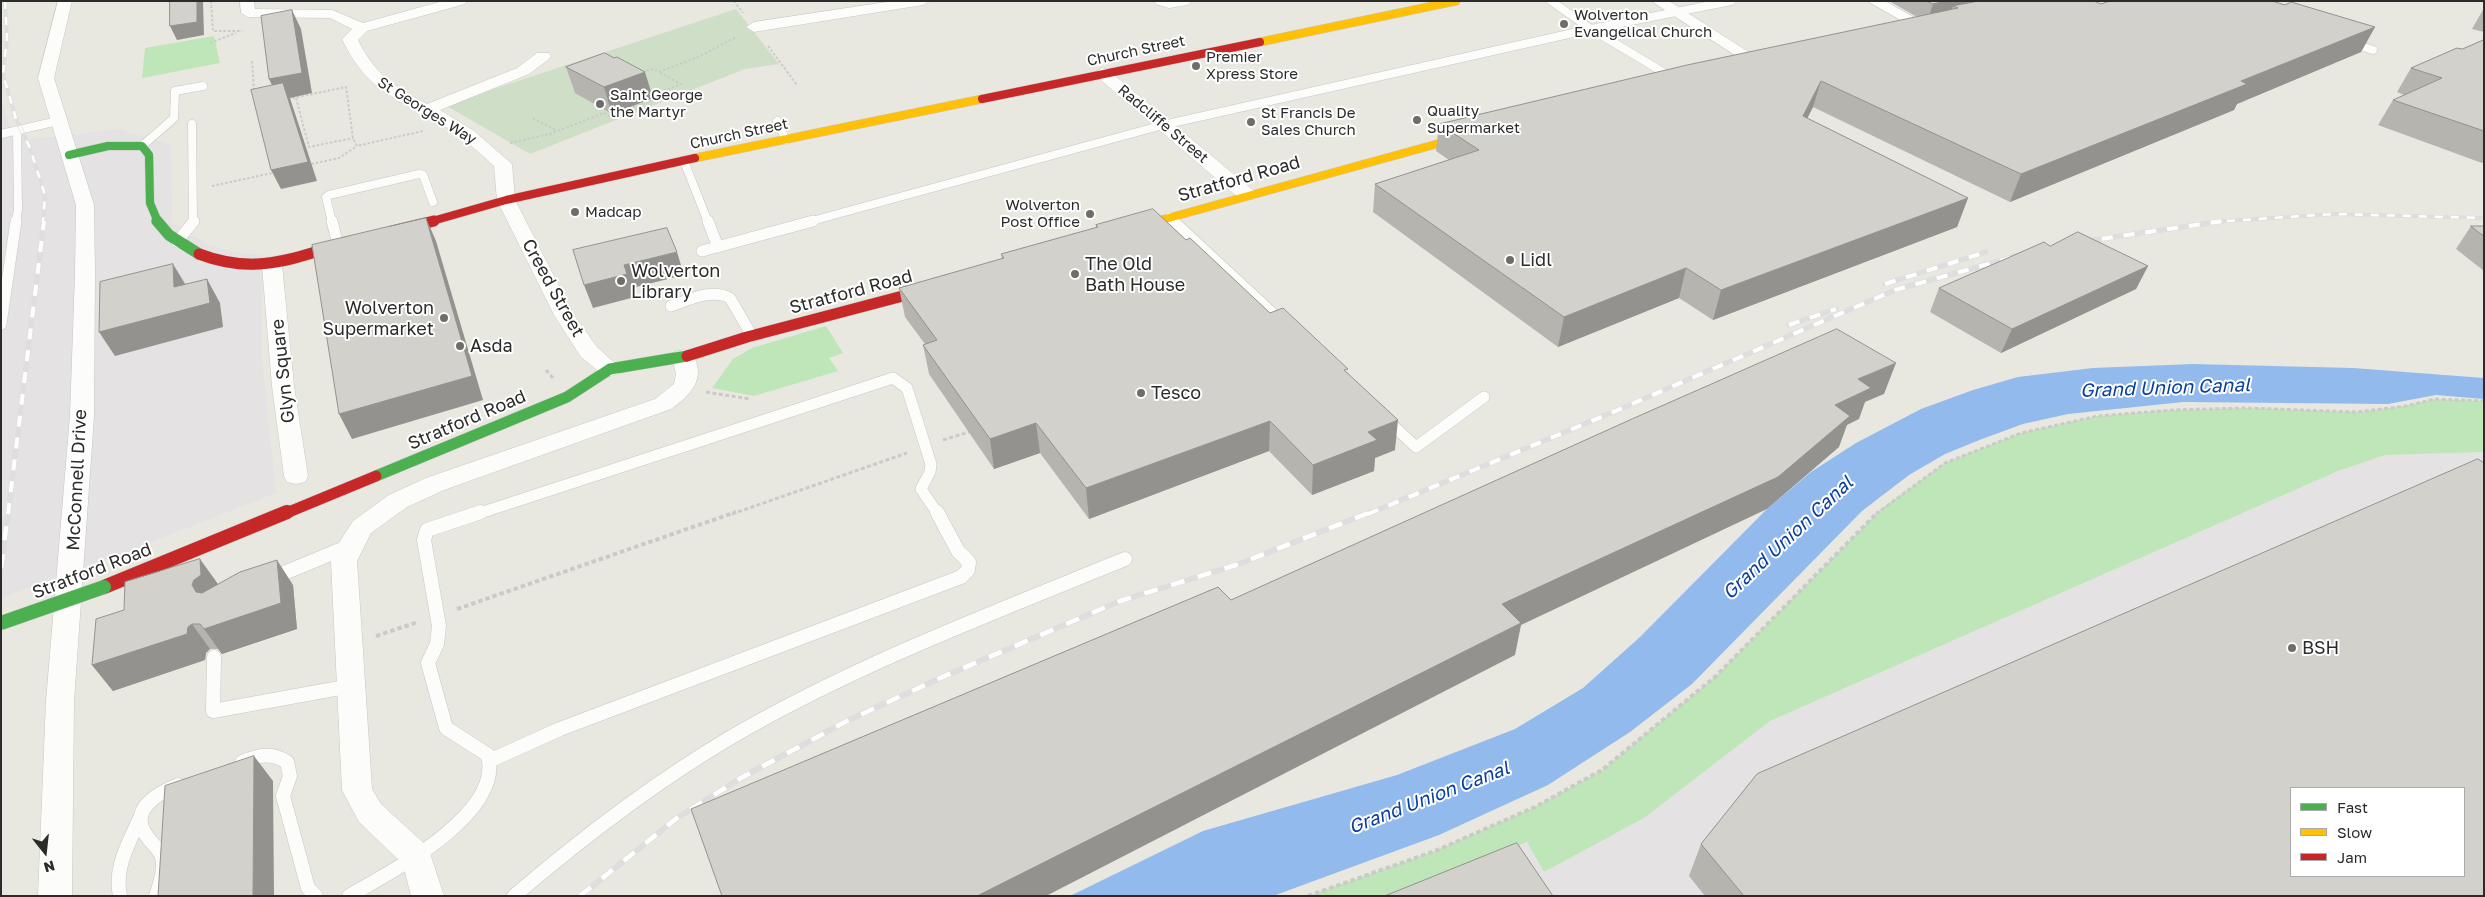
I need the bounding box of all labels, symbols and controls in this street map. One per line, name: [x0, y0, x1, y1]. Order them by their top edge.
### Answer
place label: Wolverton Evangelical Church: [1574, 6, 1712, 41]
marker: Wolverton Evangelical Church: [1558, 18, 1570, 30]
street label: Church Street: [1085, 32, 1187, 70]
place label: Premier Xpress Store: [1206, 48, 1298, 83]
marker: Premier Xpress Store: [1190, 60, 1202, 72]
street label: St Georges Way: [374, 73, 480, 149]
street label: Radcliffe Street: [1114, 81, 1212, 167]
place label: Saint George the Martyr: [610, 86, 703, 121]
marker: Saint George the Martyr: [594, 98, 606, 110]
place label: Quality Supermarket: [1427, 102, 1520, 137]
place label: St Francis De Sales Church: [1261, 104, 1356, 139]
marker: Quality Supermarket: [1411, 114, 1423, 126]
street label: Church Street: [688, 115, 790, 153]
marker: St Francis De Sales Church: [1245, 116, 1257, 128]
street label: Stratford Road: [1175, 151, 1303, 207]
place label: Wolverton Post Office: [1001, 196, 1080, 231]
place label: Madcap: [585, 203, 641, 221]
marker: Madcap: [569, 206, 581, 218]
marker: Wolverton Post Office: [1084, 208, 1096, 220]
street label: Creed Street: [517, 235, 589, 341]
place label: Lidl: [1520, 249, 1552, 271]
place label: The Old Bath House: [1085, 253, 1185, 296]
marker: Lidl: [1504, 254, 1516, 266]
place label: Wolverton Library: [631, 260, 720, 302]
street label: Stratford Road: [787, 265, 915, 319]
marker: The Old Bath House: [1069, 268, 1081, 280]
marker: Wolverton Library: [615, 275, 627, 287]
place label: Wolverton Supermarket: [322, 297, 434, 340]
marker: Wolverton Supermarket: [438, 312, 450, 324]
street label: Glyn Square: [267, 318, 299, 424]
place label: Asda: [470, 335, 513, 357]
marker: Asda: [454, 340, 466, 352]
water label: Grand Union Canal: [2080, 374, 2250, 402]
place label: Tesco: [1151, 382, 1201, 404]
street label: Stratford Road: [405, 385, 529, 455]
marker: Tesco: [1135, 387, 1147, 399]
street label: McConnell Drive: [63, 409, 91, 551]
water label: Grand Union Canal: [1718, 472, 1858, 604]
street label: Stratford Road: [29, 538, 155, 604]
place label: BSH: [2302, 637, 2339, 659]
marker: BSH: [2286, 642, 2298, 654]
water label: Grand Union Canal: [1346, 757, 1512, 839]
legend: [2290, 787, 2465, 877]
text: Fast: [2337, 798, 2368, 816]
text: Slow: [2337, 823, 2372, 841]
north arrow: [20, 827, 70, 877]
text: Jam: [2337, 848, 2367, 866]
text: N: [42, 857, 57, 877]

